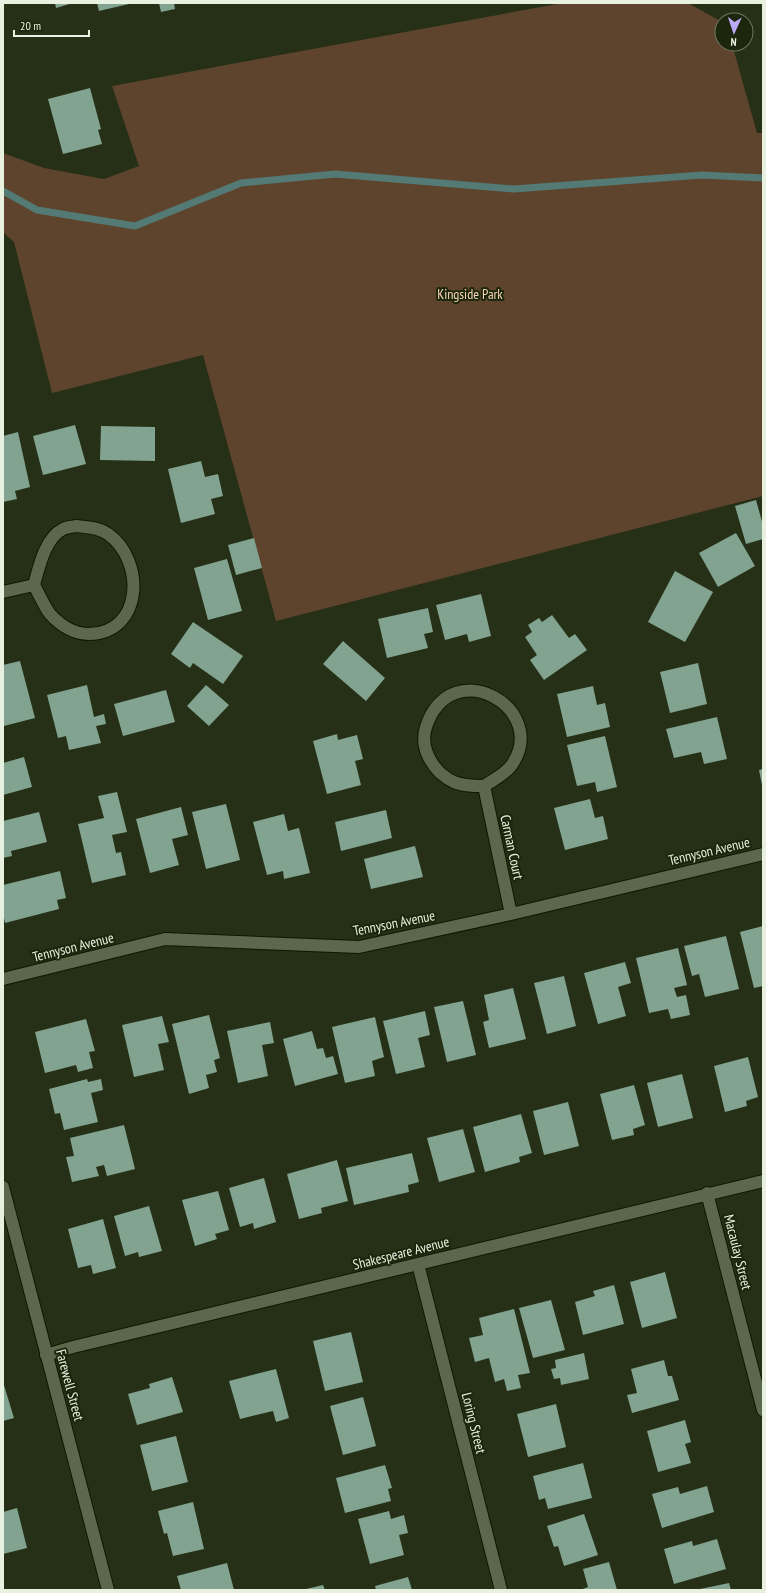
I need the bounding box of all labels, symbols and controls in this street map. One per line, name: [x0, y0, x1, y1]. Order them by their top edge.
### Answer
scale bar: [14, 12, 89, 38]
north arrow: [714, 12, 754, 52]
text: 20 m: [20, 18, 41, 33]
text: N: [730, 35, 737, 49]
park label: Kingside Park: [437, 285, 503, 303]
street label: Carman Court: [496, 813, 528, 881]
street label: Tennyson Avenue: [667, 833, 752, 869]
street label: Tennyson Avenue: [352, 906, 437, 940]
street label: Tennyson Avenue: [31, 928, 116, 966]
street label: Macaulay Street: [720, 1213, 756, 1292]
street label: Shakespeare Avenue: [351, 1232, 451, 1274]
street label: Farewell Street: [52, 1347, 88, 1423]
street label: Loring Street: [458, 1391, 490, 1456]

